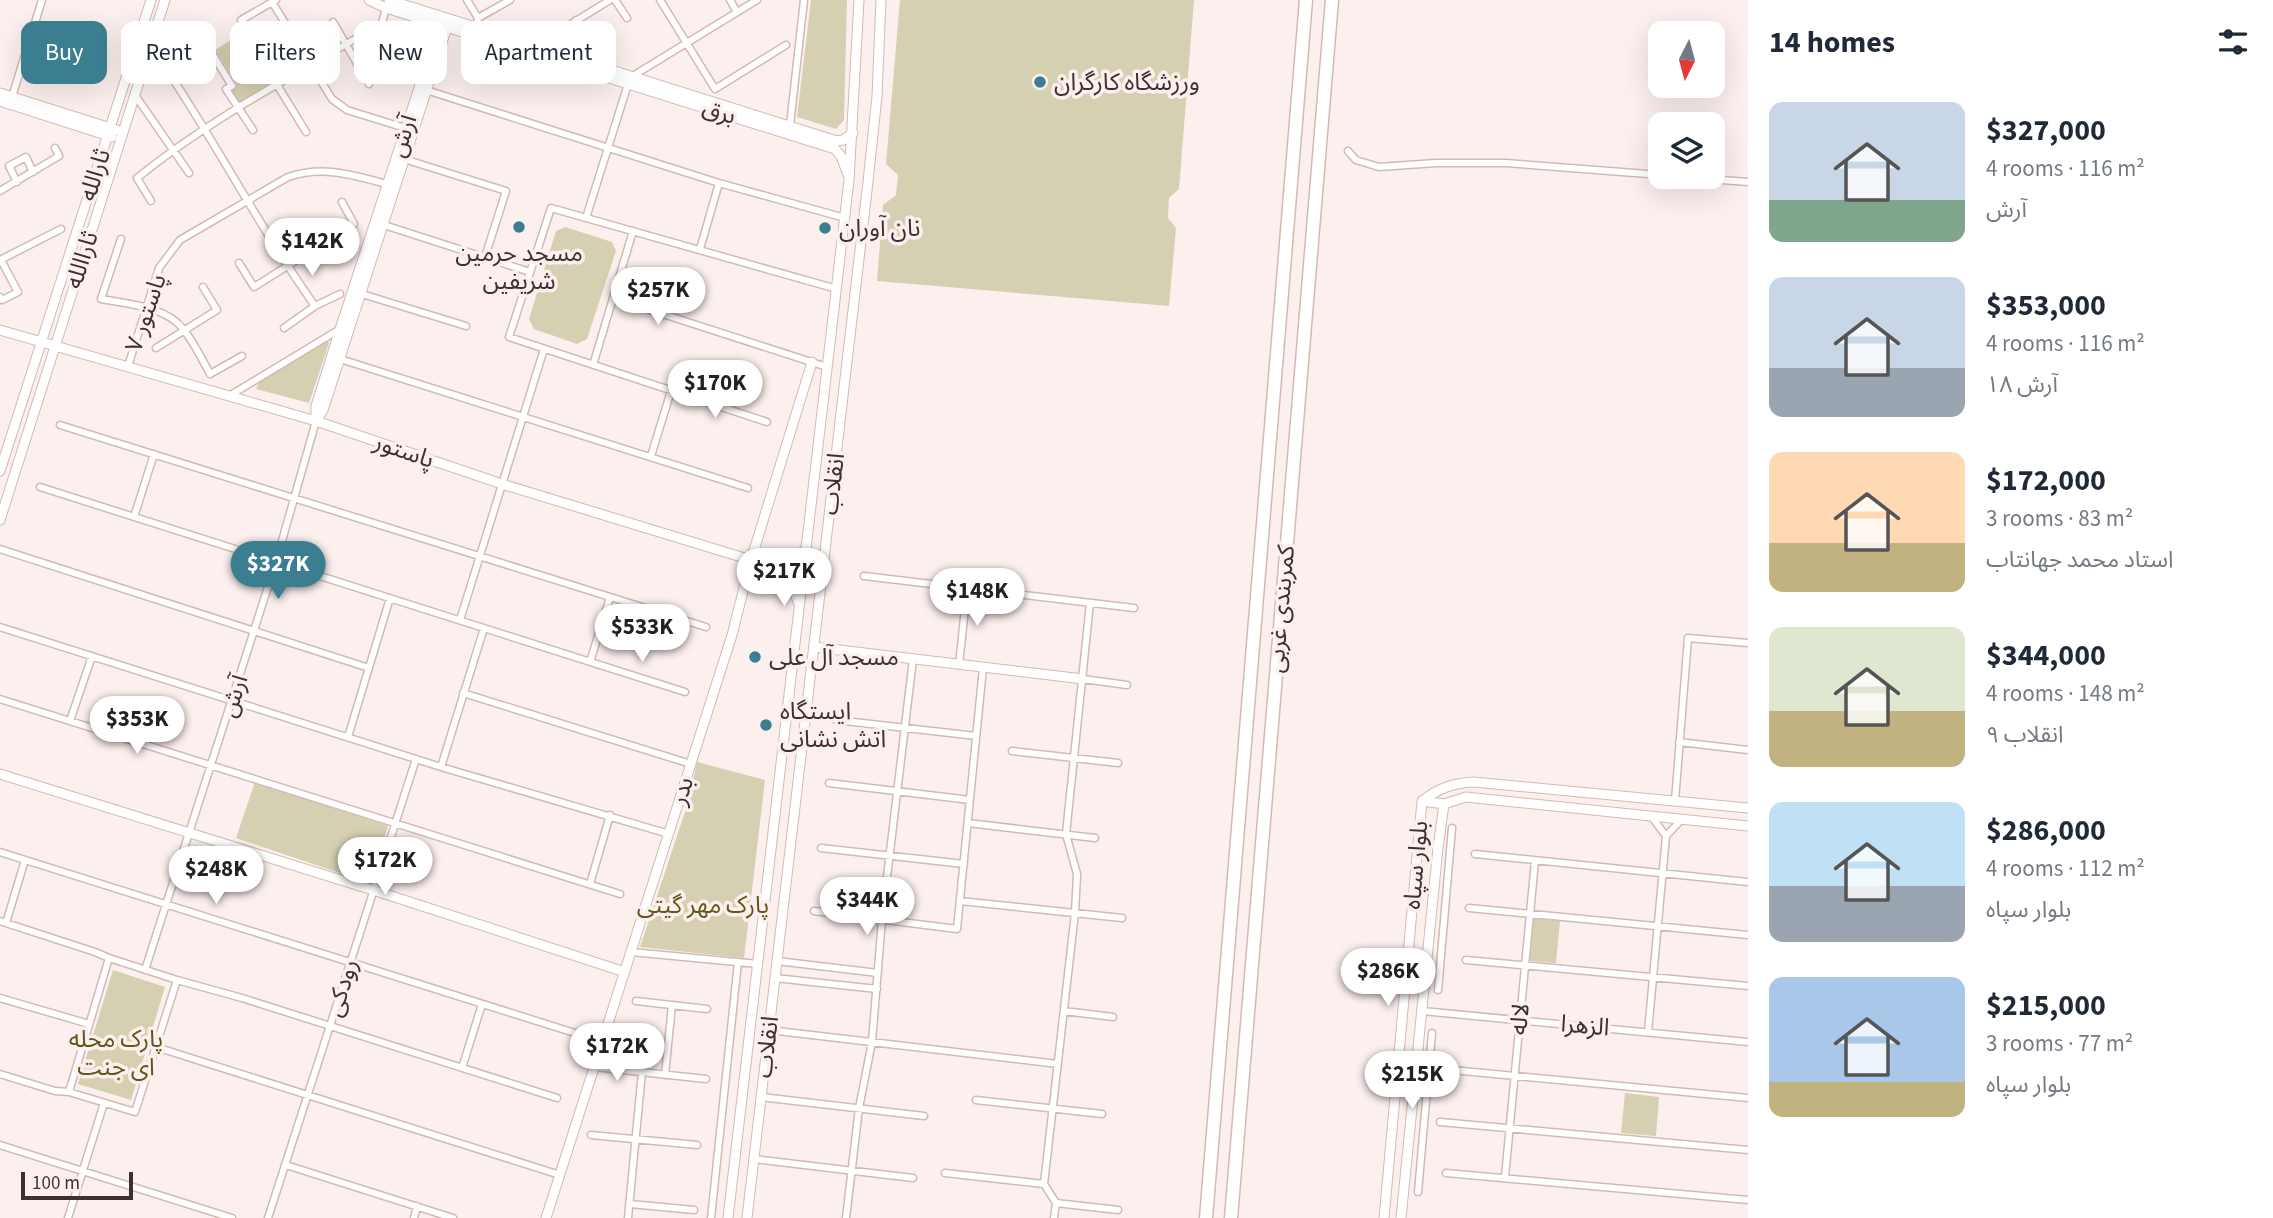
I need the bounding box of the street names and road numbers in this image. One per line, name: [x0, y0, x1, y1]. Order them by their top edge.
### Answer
street label: برق: [698, 90, 740, 134]
street label: آرش: [380, 109, 427, 162]
street label: ثارالله: [70, 144, 120, 206]
street label: ثاراالله: [56, 227, 108, 293]
street label: پاستور ۷: [116, 269, 176, 357]
street label: پاستور: [368, 424, 439, 478]
street label: انقلاب: [812, 451, 854, 517]
street label: کمربندی غربی: [1258, 543, 1304, 674]
street label: آرش: [211, 669, 258, 722]
street label: بدر: [661, 772, 703, 811]
street label: بلوار سپاه: [1395, 819, 1437, 911]
street label: رودکی: [317, 955, 367, 1021]
street label: لاله: [1501, 1001, 1539, 1037]
street label: الزهرا: [1559, 1006, 1611, 1046]
street label: انقلاب: [746, 1014, 788, 1080]

